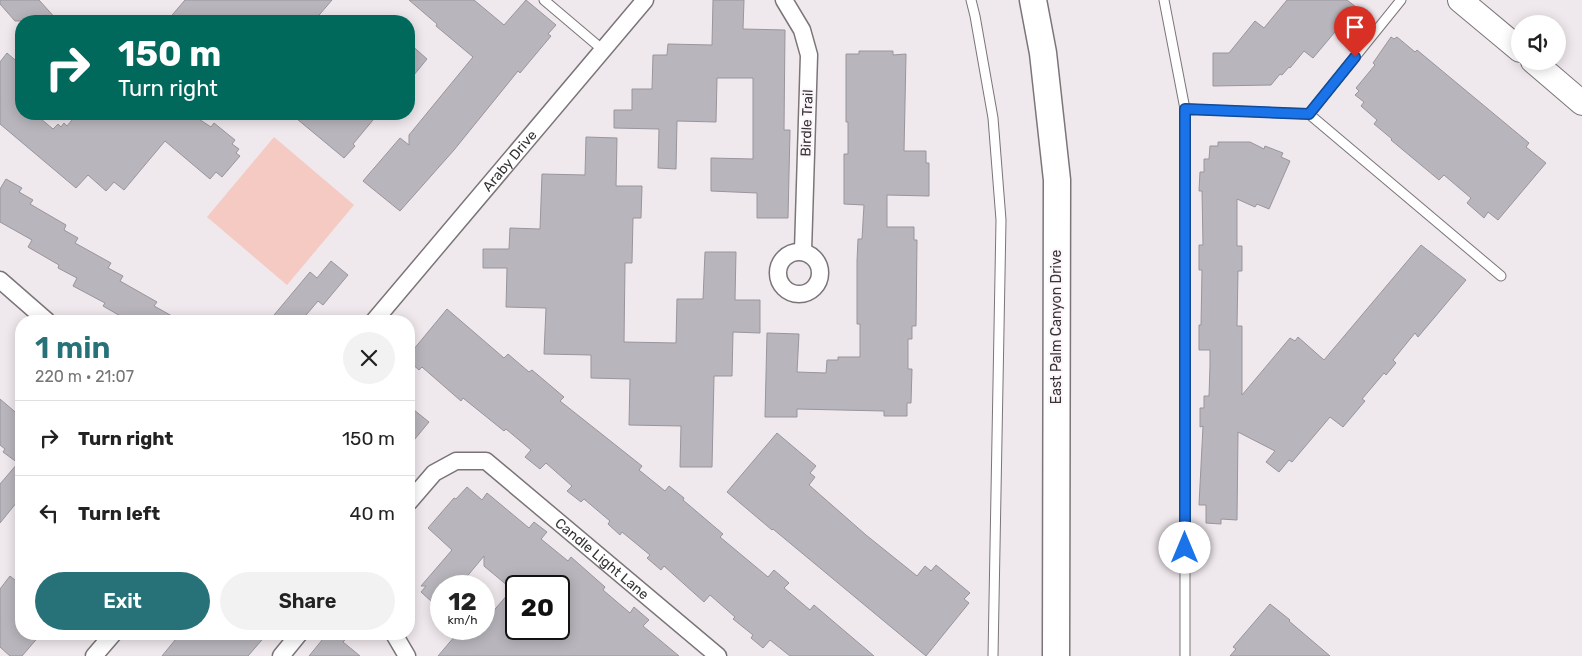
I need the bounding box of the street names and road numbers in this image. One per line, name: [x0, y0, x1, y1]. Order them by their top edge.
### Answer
street label: Birdle Trail: [797, 89, 817, 157]
street label: Araby Drive: [479, 126, 540, 195]
street label: East Palm Canyon Drive: [1048, 250, 1065, 404]
street label: Candle Light Lane: [552, 514, 653, 603]

